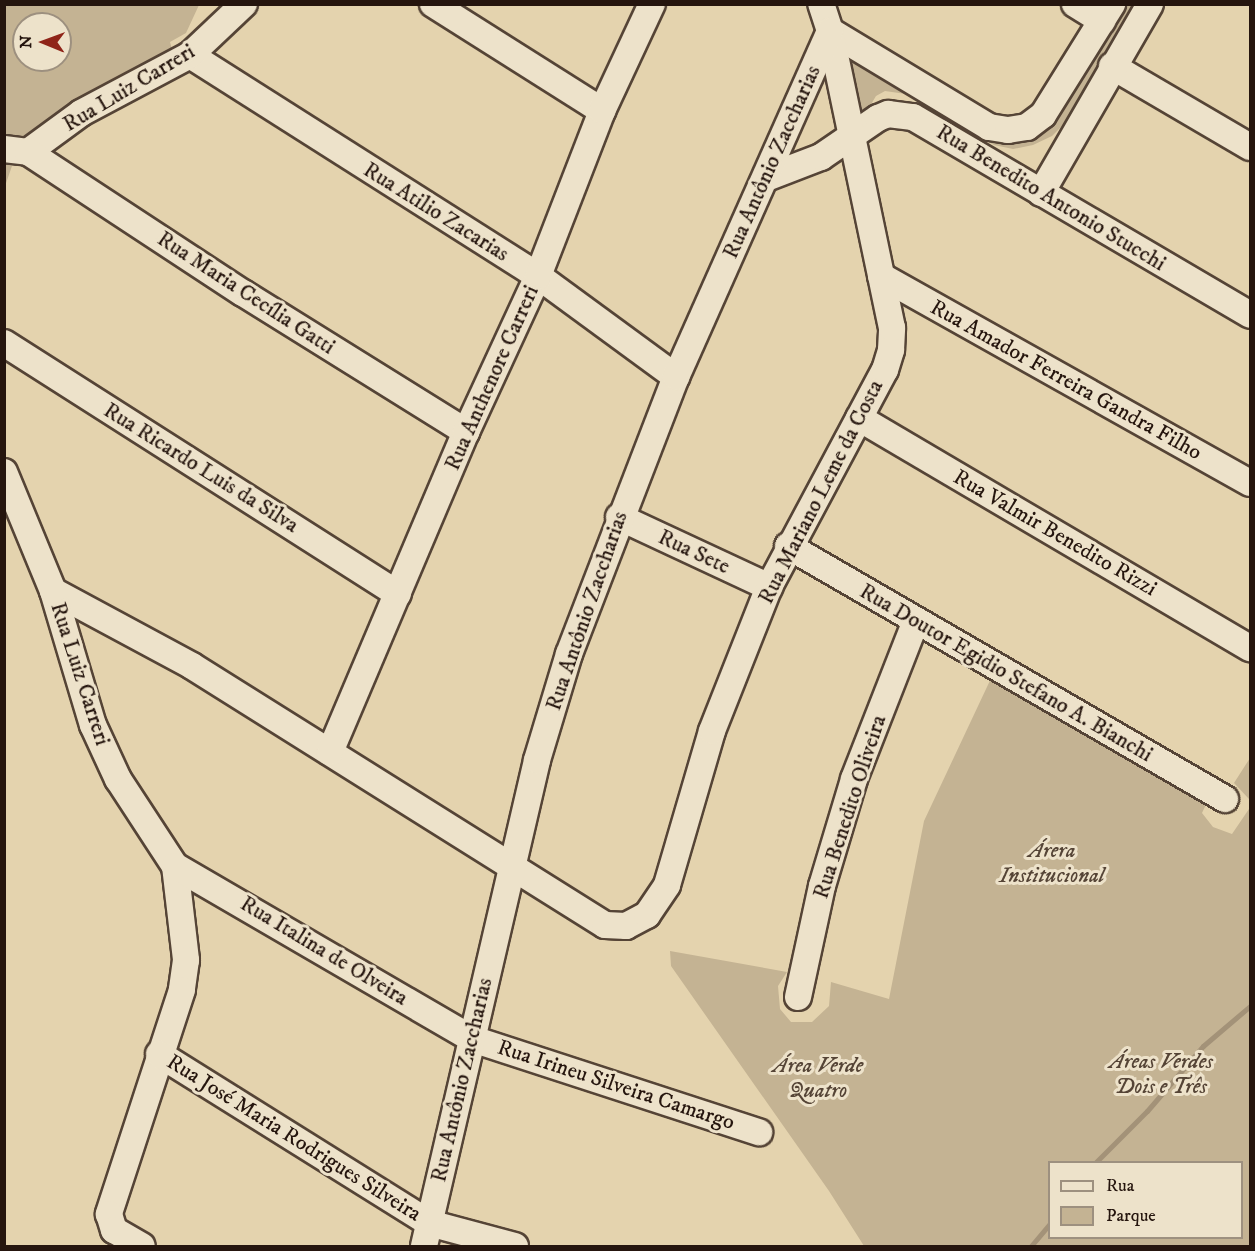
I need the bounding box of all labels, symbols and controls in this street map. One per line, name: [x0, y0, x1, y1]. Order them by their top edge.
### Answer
north arrow: [12, 12, 72, 72]
text: N: [16, 35, 36, 48]
street label: Rua Luiz Carreri: [58, 38, 200, 138]
street label: Rua Antônio Zaccharias: [717, 61, 827, 263]
street label: Rua Benedito Antonio Stucchi: [931, 119, 1171, 277]
street label: Rua Atilio Zacarias: [358, 157, 514, 267]
street label: Rua Maria Cecília Gatti: [152, 226, 340, 360]
street label: Rua Anthenore Carreri: [439, 281, 545, 475]
street label: Rua Amador Ferreira Gandra Filho: [926, 294, 1206, 466]
street label: Rua Mariano Leme da Costa: [753, 375, 889, 609]
street label: Rua Ricardo Luis da Silva: [99, 397, 303, 539]
street label: Rua Valmir Benedito Rizzi: [949, 464, 1161, 602]
street label: Rua Antônio Zaccharias: [541, 508, 633, 714]
street label: Rua Sete: [654, 524, 734, 580]
street label: Rua Doutor Egidio Stefano A. Bianchi: [855, 578, 1157, 768]
street label: Rua Luiz Carreri: [44, 599, 116, 749]
street label: Rua Benedito Oliveira: [808, 712, 892, 902]
park label: Árera Institucional: [1000, 837, 1104, 888]
street label: Rua Italina de Olveira: [235, 891, 413, 1011]
street label: Rua Antônio Zaccharias: [426, 975, 498, 1185]
street label: Rua Irineu Silveira Camargo: [494, 1034, 738, 1136]
park label: Áreas Verdes Dois e Três: [1109, 1048, 1213, 1100]
street label: Rua José Maria Rodrigues Silveira: [162, 1049, 426, 1227]
park label: Área Verde Quatro: [773, 1052, 863, 1104]
legend: [1048, 1161, 1243, 1239]
text: Rua: [1106, 1175, 1134, 1197]
text: Parque: [1106, 1205, 1156, 1227]

